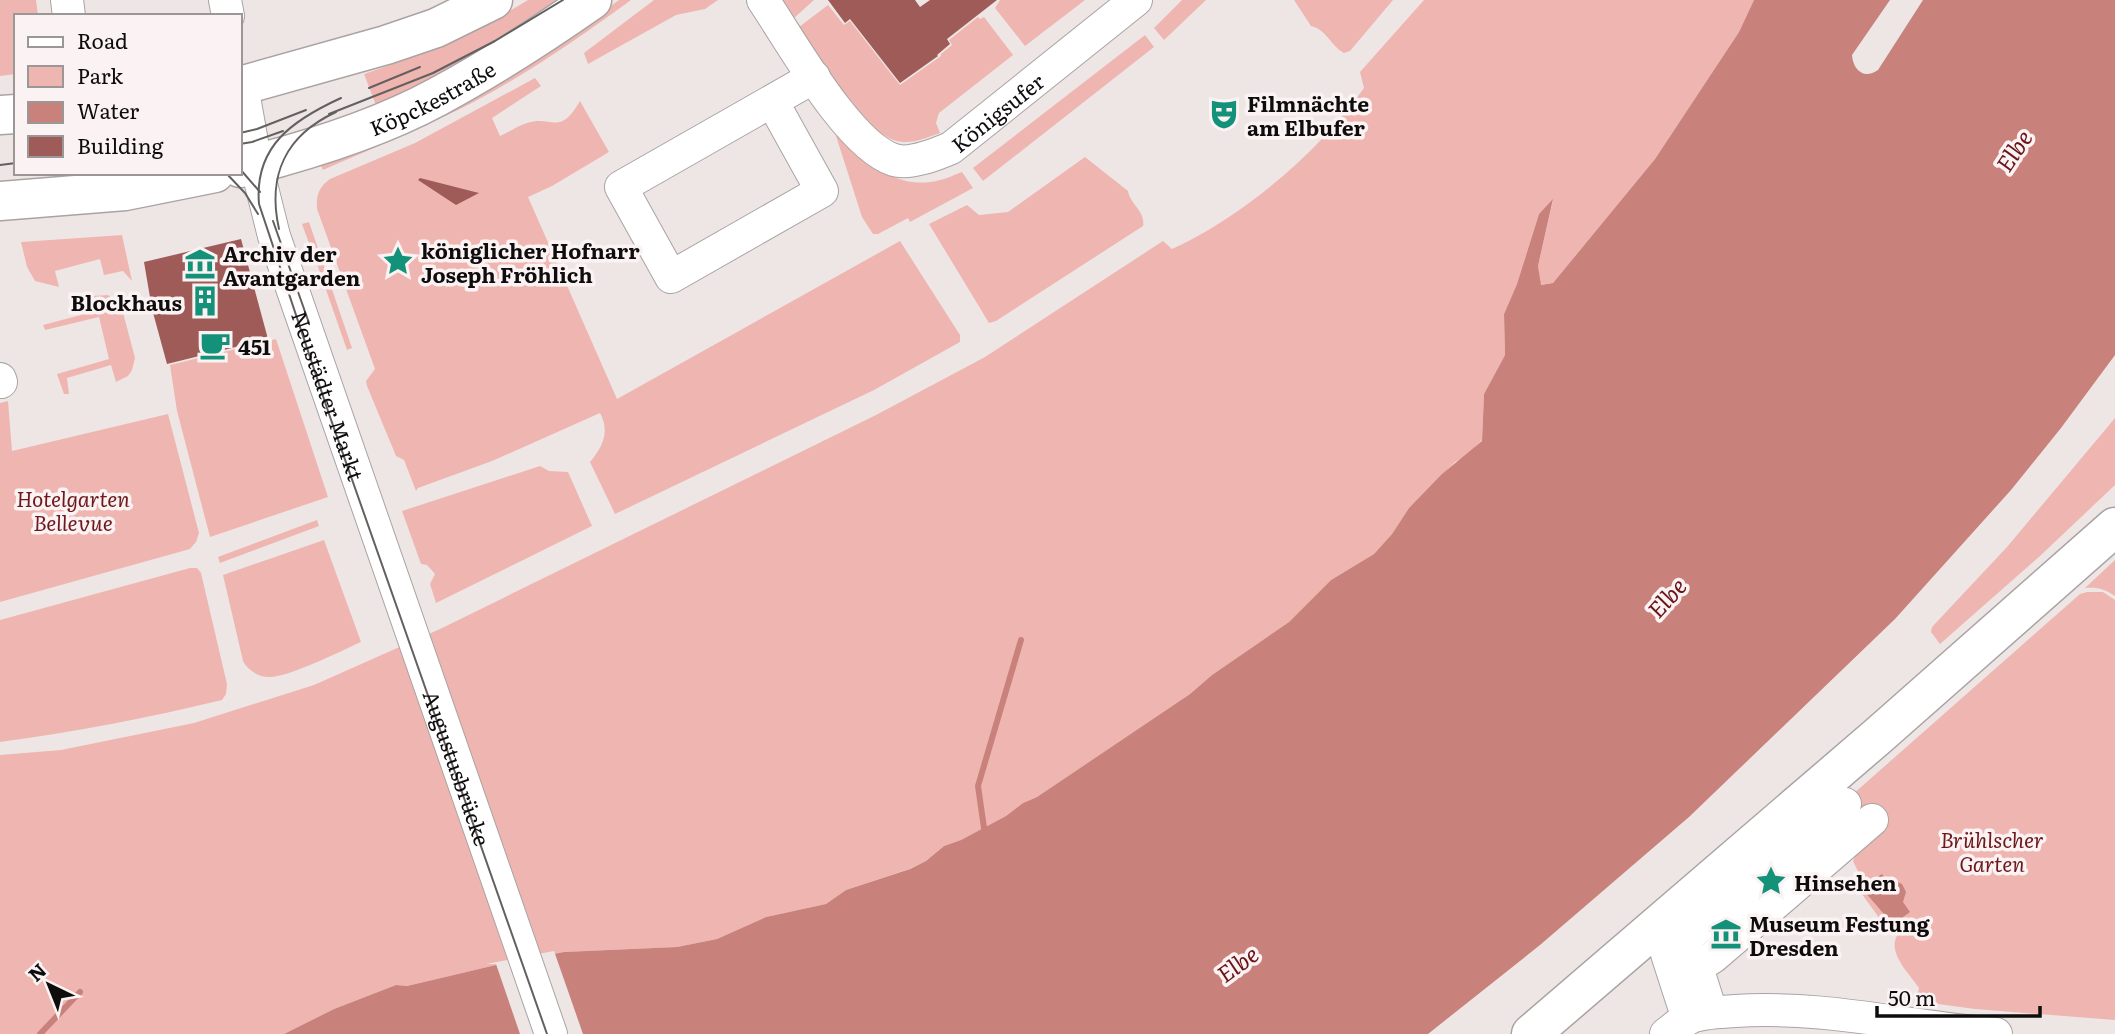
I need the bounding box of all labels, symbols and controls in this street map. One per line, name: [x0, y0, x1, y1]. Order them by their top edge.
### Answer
legend: [14, 14, 242, 175]
text: Road: [77, 24, 128, 55]
street label: Köpckestraße: [364, 52, 501, 142]
text: Park: [77, 59, 123, 90]
street label: Königsufer: [944, 65, 1050, 158]
place label: Filmnächte am Elbufer: [1247, 87, 1369, 142]
text: Water: [77, 94, 139, 125]
theatre icon: Filmnächte am Elbufer: [1207, 97, 1241, 131]
water label: Elbe: [1987, 122, 2039, 178]
text: Building: [77, 129, 164, 160]
place label: königlicher Hofnarr Joseph Fröhlich: [421, 234, 640, 289]
place label: Archiv der Avantgarden: [223, 237, 361, 292]
place icon: königlicher Hofnarr Joseph Fröhlich: [381, 244, 415, 278]
museum icon: Archiv der Avantgarden: [183, 247, 217, 281]
building icon: Blockhaus: [188, 284, 222, 318]
place label: Blockhaus: [71, 286, 182, 317]
street label: Neustädter Markt: [285, 306, 373, 485]
cafe icon: 451: [198, 328, 232, 362]
place label: 451: [238, 330, 271, 361]
park label: Hotelgarten Bellevue: [16, 482, 130, 537]
water label: Elbe: [1639, 569, 1693, 625]
street label: Augustusbrücke: [417, 686, 500, 849]
park label: Brühlscher Garten: [1940, 823, 2044, 878]
place icon: Hinsehen: [1754, 864, 1788, 898]
place label: Hinsehen: [1794, 866, 1897, 897]
place label: Museum Festung Dresden: [1749, 907, 1930, 962]
museum icon: Museum Festung Dresden: [1709, 917, 1743, 951]
water label: Elbe: [1209, 936, 1265, 990]
north arrow: [14, 950, 84, 1020]
text: N: [21, 956, 52, 988]
scale bar: [1877, 974, 2040, 1018]
text: 50 m: [1888, 981, 1935, 1012]

